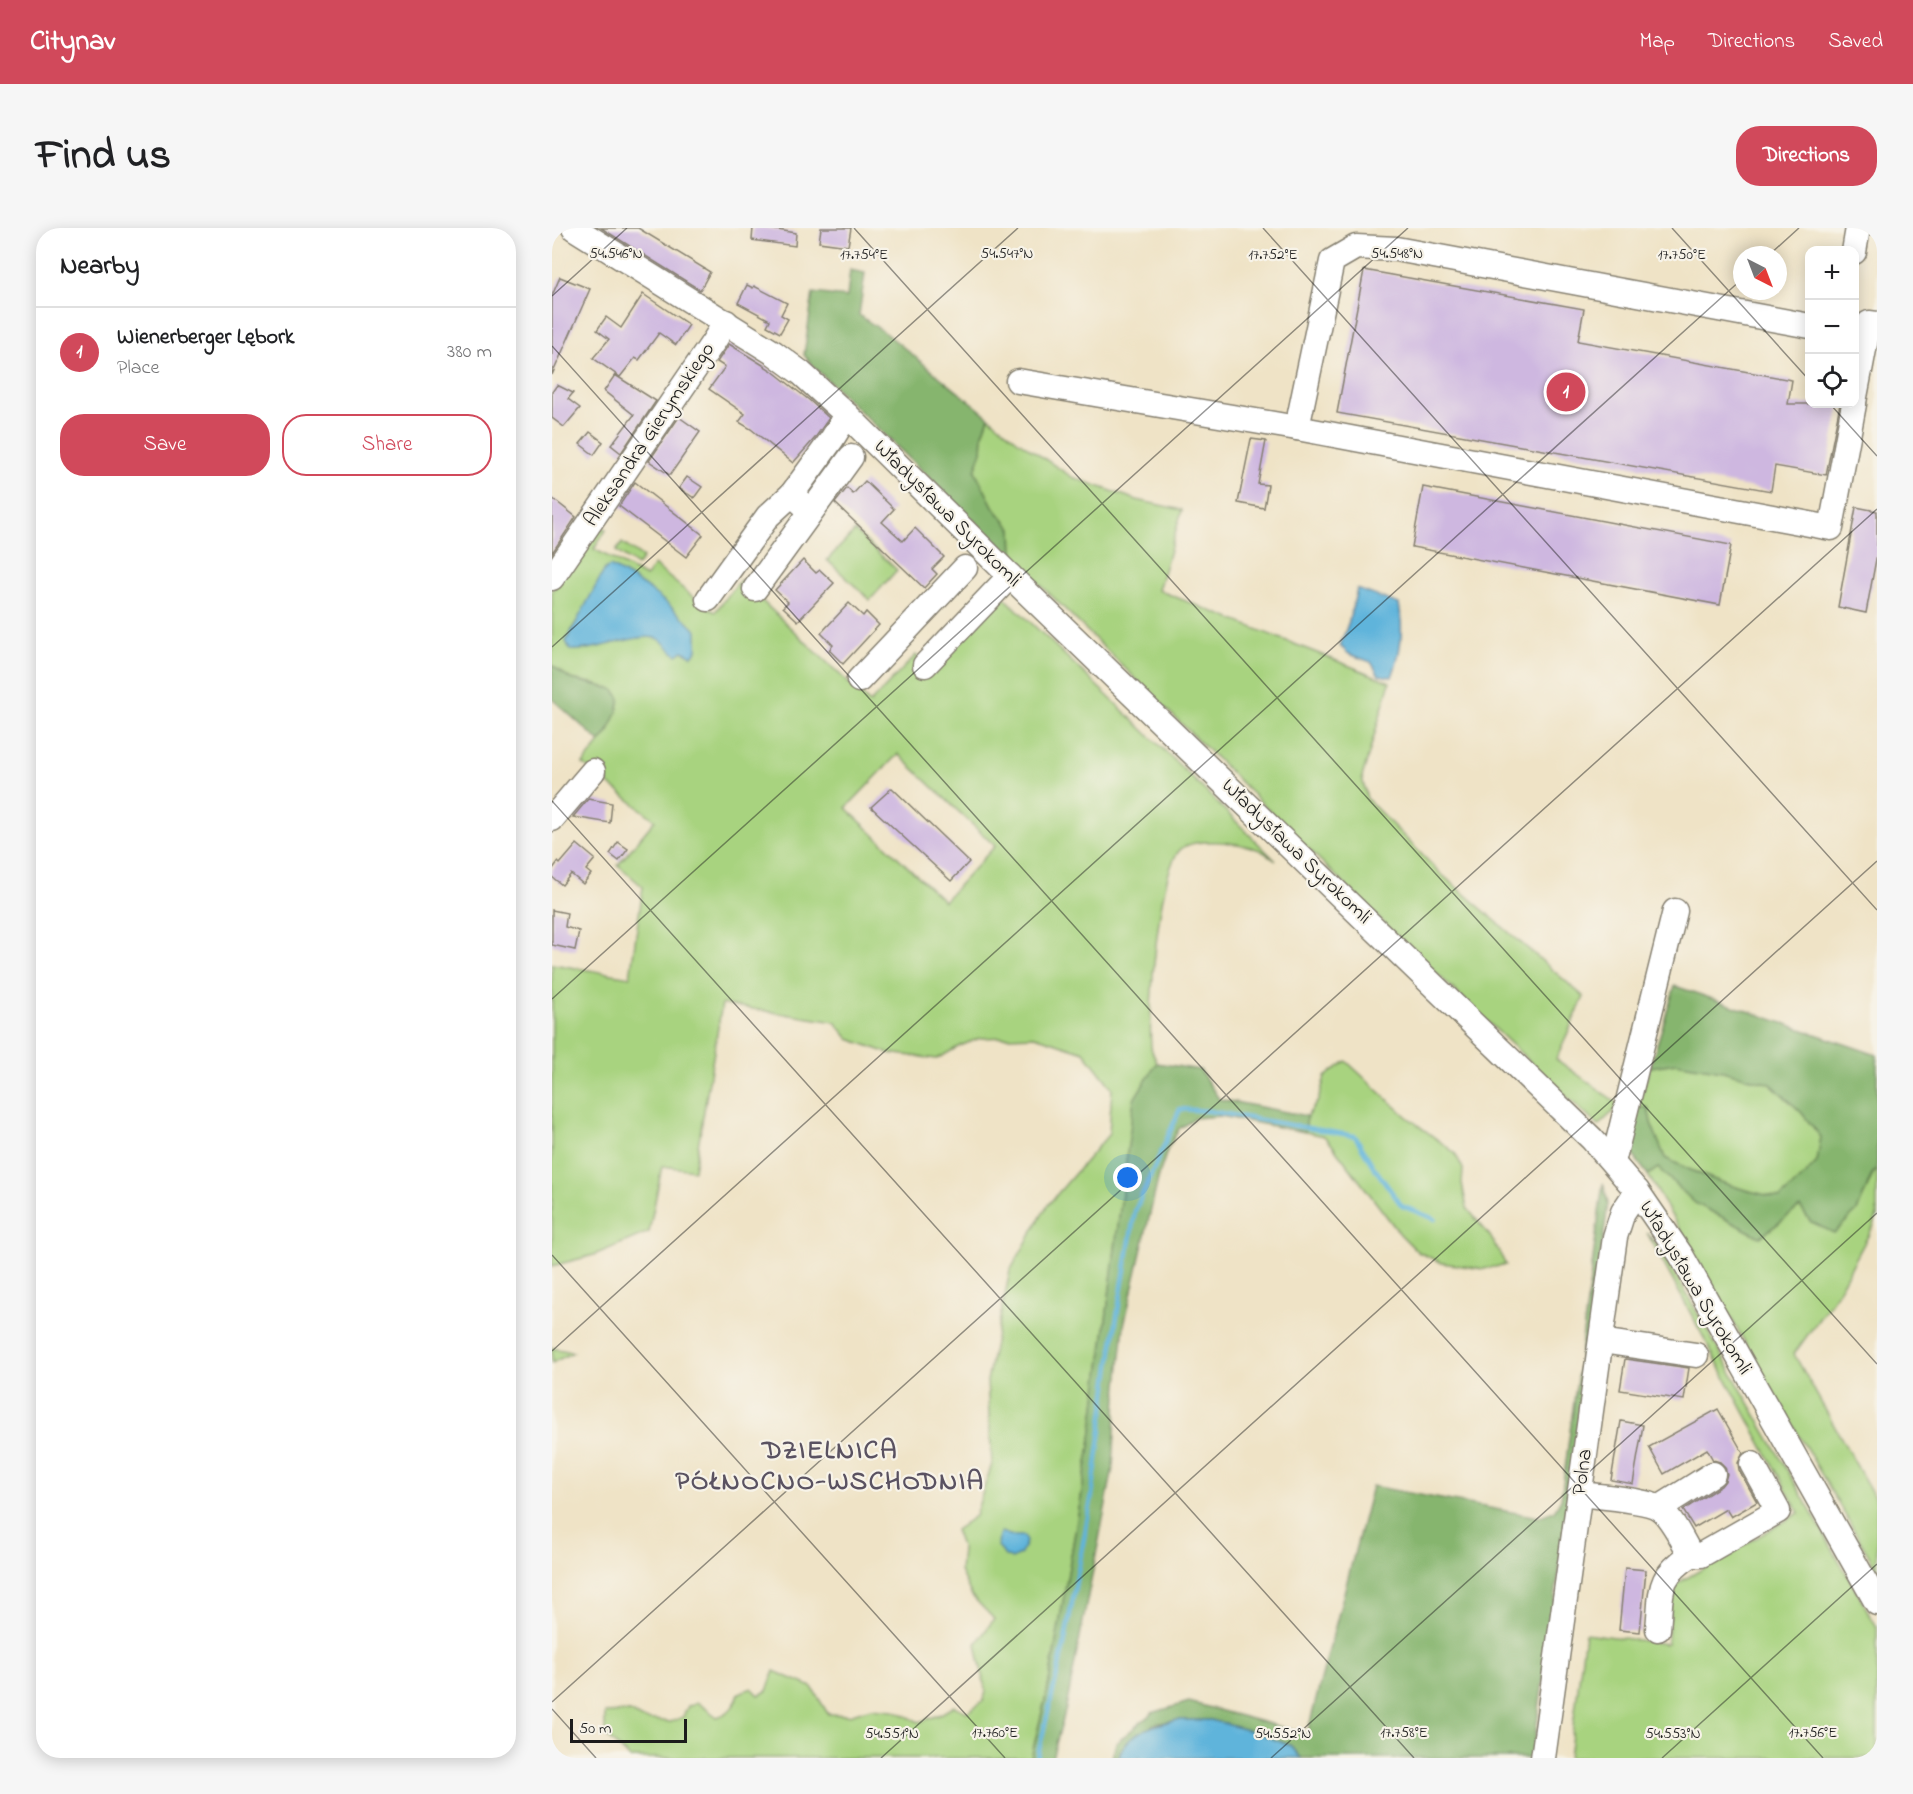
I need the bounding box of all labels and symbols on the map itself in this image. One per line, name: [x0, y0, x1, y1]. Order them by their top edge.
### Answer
text: 54.546°N: [589, 243, 643, 265]
text: 54.547°N: [981, 243, 1033, 265]
text: 54.548°N: [1371, 243, 1423, 265]
text: 17.754°E: [840, 244, 888, 266]
text: 17.752°E: [1248, 244, 1298, 266]
text: 17.750°E: [1658, 244, 1706, 266]
north arrow: [1733, 246, 1787, 300]
street label: Aleksandra Gierymskiego: [577, 337, 725, 534]
pin: 1: [1546, 370, 1586, 414]
street label: Władysława Syrokomli: [865, 433, 1028, 596]
street label: Władysława Syrokomli: [1213, 772, 1378, 933]
your location: [1113, 1163, 1142, 1192]
street label: Władysława Syrokomli: [1629, 1195, 1759, 1382]
district label: DZIELNICA PÓŁNOCNO-WSCHODNIA: [675, 1432, 985, 1502]
street label: Polna: [1565, 1447, 1601, 1497]
scale bar: [570, 1716, 687, 1744]
text: 17.760°E: [972, 1722, 1018, 1744]
text: 17.758°E: [1380, 1722, 1428, 1744]
text: 17.756°E: [1789, 1722, 1837, 1744]
text: 54.551°N: [865, 1723, 919, 1745]
text: 54.552°N: [1255, 1723, 1311, 1745]
text: 54.553°N: [1645, 1723, 1701, 1745]

